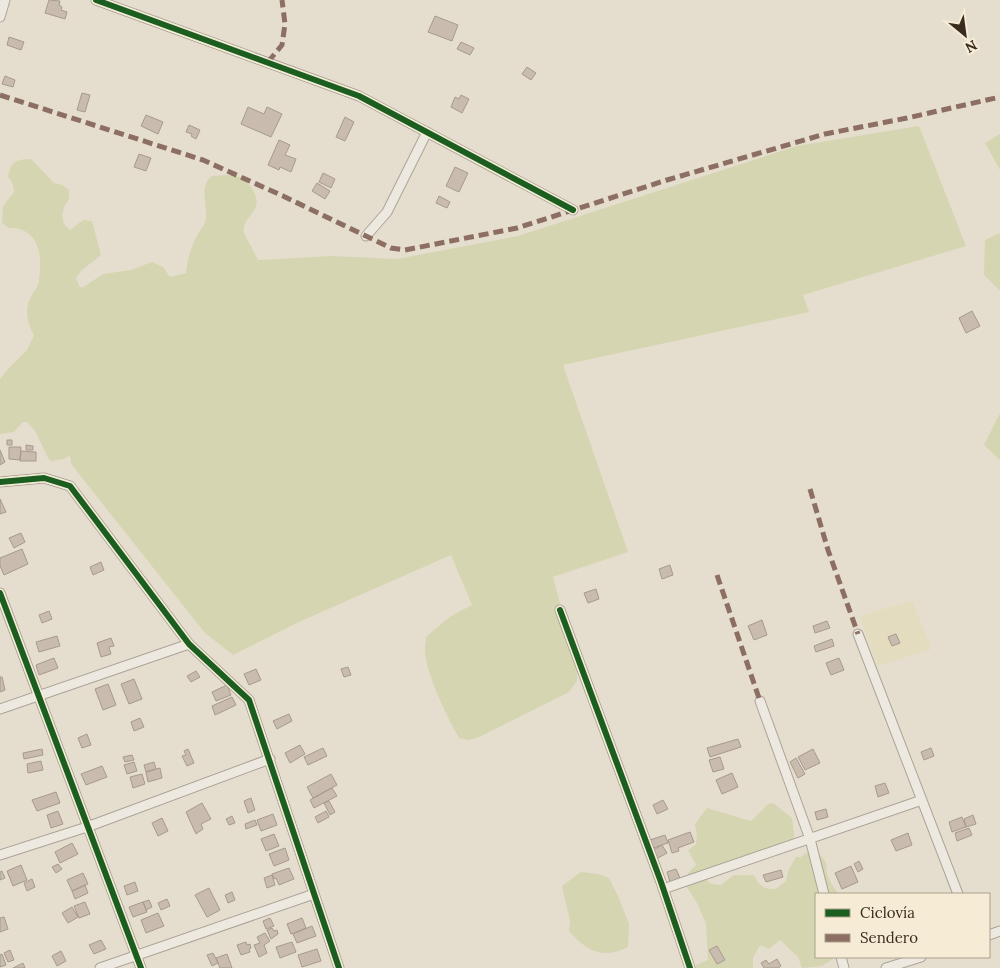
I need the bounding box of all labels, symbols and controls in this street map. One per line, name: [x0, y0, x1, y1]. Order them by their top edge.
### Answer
north arrow: [940, 10, 990, 60]
text: N: [962, 36, 980, 57]
legend: [815, 893, 990, 958]
text: Ciclovía: [860, 903, 915, 922]
text: Sendero: [860, 928, 918, 947]

